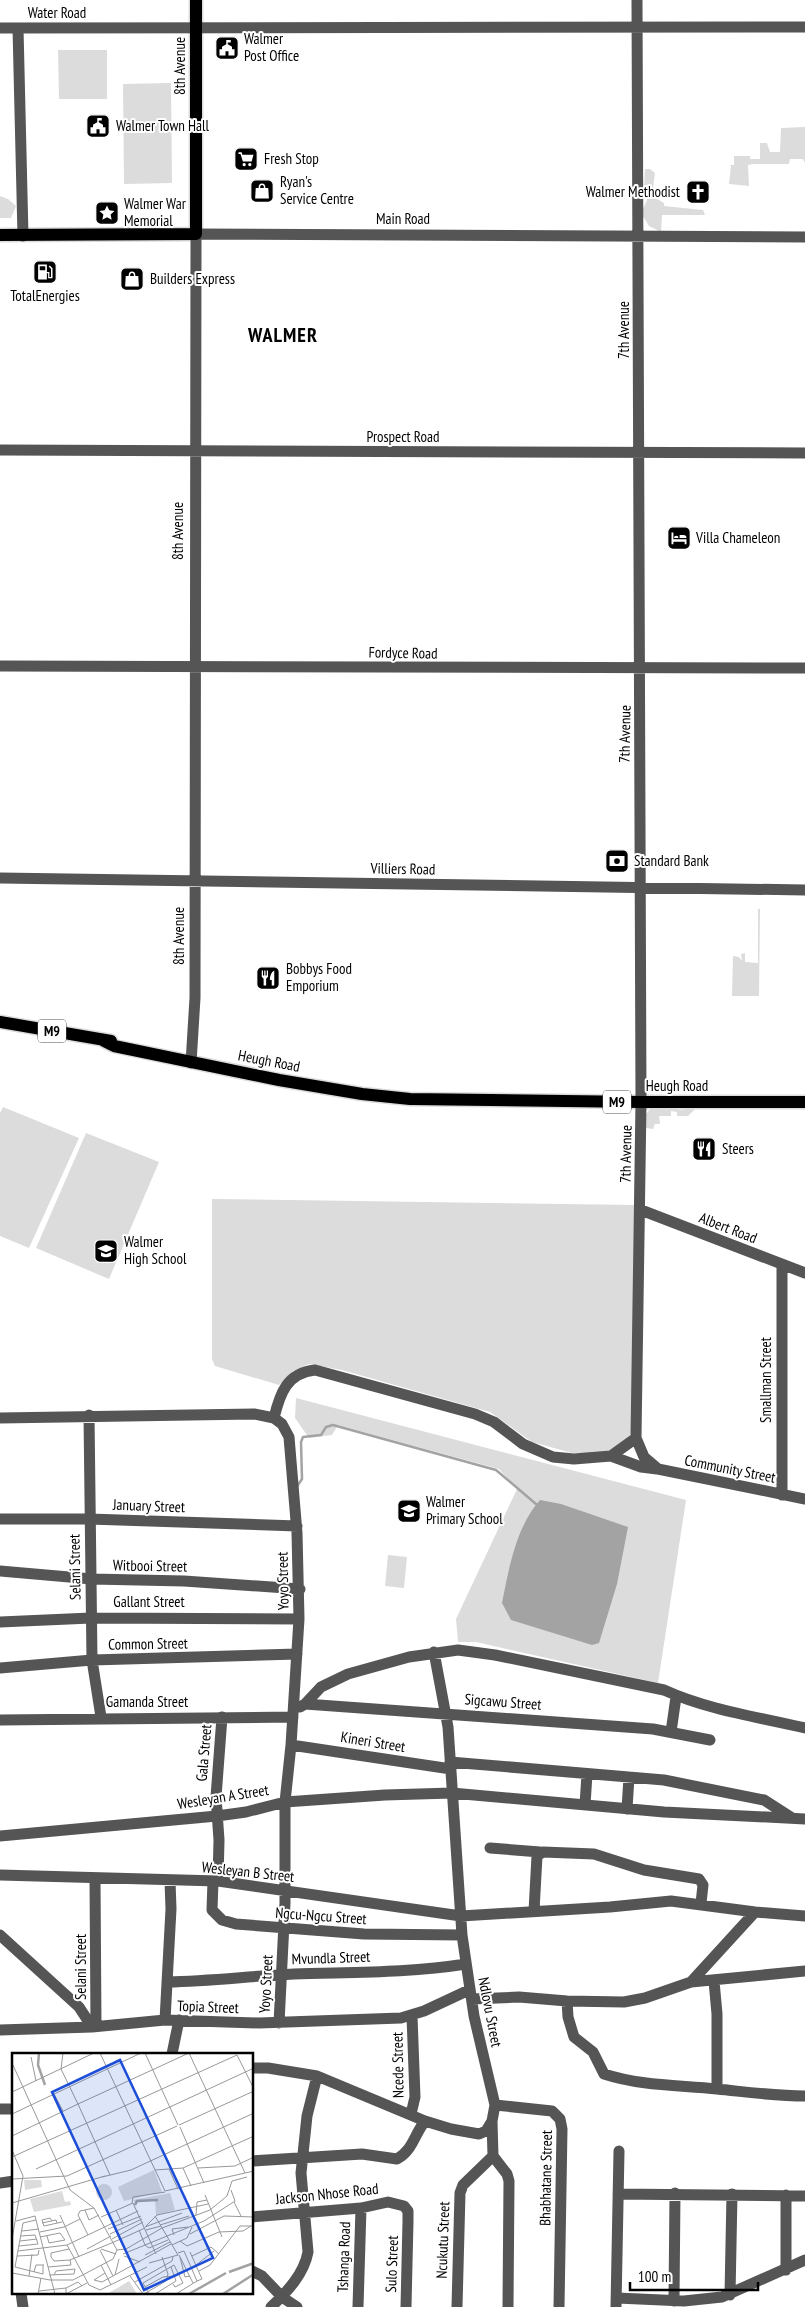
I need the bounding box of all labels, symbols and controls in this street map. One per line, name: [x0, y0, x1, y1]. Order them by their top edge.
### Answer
street label: Water Road: [28, 3, 86, 22]
place label: Walmer Post Office: [244, 29, 299, 65]
public building icon: Walmer Post Office: [214, 35, 240, 61]
street label: 8th Avenue: [170, 37, 189, 95]
public building icon: Walmer Town Hall: [85, 113, 111, 139]
place label: Walmer Town Hall: [116, 116, 210, 135]
supermarket icon: Fresh Stop: [233, 146, 259, 172]
place label: Fresh Stop: [264, 149, 319, 168]
place label: Ryan's Service Centre: [280, 172, 354, 208]
shop icon: Ryan's Service Centre: [249, 178, 275, 204]
church icon: Walmer Methodist: [685, 179, 711, 205]
place label: Walmer Methodist: [586, 182, 680, 201]
place label: Walmer War Memorial: [124, 194, 187, 230]
place icon: Walmer War Memorial: [94, 200, 120, 226]
street label: Main Road: [376, 209, 430, 228]
fuel station icon: TotalEnergies: [32, 259, 58, 285]
shop icon: Builders Express: [119, 266, 145, 292]
place label: Builders Express: [150, 269, 235, 288]
place label: TotalEnergies: [10, 286, 80, 305]
street label: 7th Avenue: [614, 301, 633, 359]
district label: WALMER: [247, 322, 318, 348]
street label: Prospect Road: [367, 427, 439, 446]
street label: 8th Avenue: [168, 502, 187, 560]
hotel icon: Villa Chameleon: [666, 525, 692, 551]
place label: Villa Chameleon: [695, 528, 780, 547]
street label: Fordyce Road: [368, 642, 438, 663]
street label: 7th Avenue: [614, 705, 635, 763]
bank icon: Standard Bank: [604, 848, 630, 874]
place label: Standard Bank: [634, 851, 709, 870]
street label: Villiers Road: [370, 858, 435, 879]
street label: 8th Avenue: [169, 907, 188, 965]
place label: Bobbys Food Emporium: [286, 959, 352, 995]
restaurant icon: Bobbys Food Emporium: [255, 965, 281, 991]
road number: M9: [38, 1019, 66, 1042]
street label: Heugh Road: [237, 1045, 302, 1076]
street label: Heugh Road: [646, 1076, 708, 1095]
road number: M9: [603, 1090, 631, 1114]
street label: 7th Avenue: [615, 1125, 636, 1183]
restaurant icon: Steers: [691, 1136, 717, 1162]
place label: Steers: [722, 1139, 754, 1158]
street label: Albert Road: [696, 1208, 760, 1247]
place label: Walmer High School: [124, 1232, 187, 1268]
school or university icon: Walmer High School: [93, 1238, 119, 1264]
street label: Smallman Street: [756, 1337, 775, 1423]
street label: Community Street: [683, 1450, 777, 1487]
place label: Walmer Primary School: [426, 1492, 503, 1528]
street label: January Street: [112, 1495, 185, 1516]
school or university icon: Walmer Primary School: [396, 1498, 422, 1524]
street label: Selani Street: [64, 1534, 85, 1600]
street label: Yoyo Street: [272, 1552, 293, 1610]
street label: Witbooi Street: [113, 1555, 187, 1576]
street label: Gallant Street: [113, 1592, 185, 1611]
street label: Common Street: [108, 1633, 188, 1654]
street label: Sigcawu Street: [464, 1689, 542, 1714]
street label: Gamanda Street: [106, 1692, 188, 1711]
street label: Gala Street: [192, 1724, 215, 1782]
street label: Kineri Street: [339, 1727, 407, 1756]
street label: Wesleyan A Street: [176, 1780, 270, 1813]
street label: Wesleyan B Street: [201, 1857, 295, 1886]
street label: Ngcu-Ngcu Street: [275, 1903, 367, 1928]
street label: Selani Street: [71, 1934, 90, 2000]
street label: Mvundla Street: [291, 1947, 371, 1968]
street label: Yoyo Street: [254, 1954, 277, 2014]
street label: Ndlovu Street: [474, 1975, 507, 2049]
street label: Topia Street: [177, 1996, 239, 2017]
street label: Ncede Street: [387, 2032, 408, 2098]
inset map: [12, 2053, 254, 2294]
street label: Bhabhatane Street: [535, 2130, 556, 2226]
street label: Jackson Nhose Road: [274, 2179, 379, 2208]
street label: Ncukutu Street: [432, 2201, 453, 2279]
street label: Tshanga Road: [333, 2221, 354, 2293]
street label: Sulo Street: [381, 2235, 402, 2293]
scale bar: [630, 2260, 758, 2292]
text: 100 m: [638, 2267, 671, 2286]

